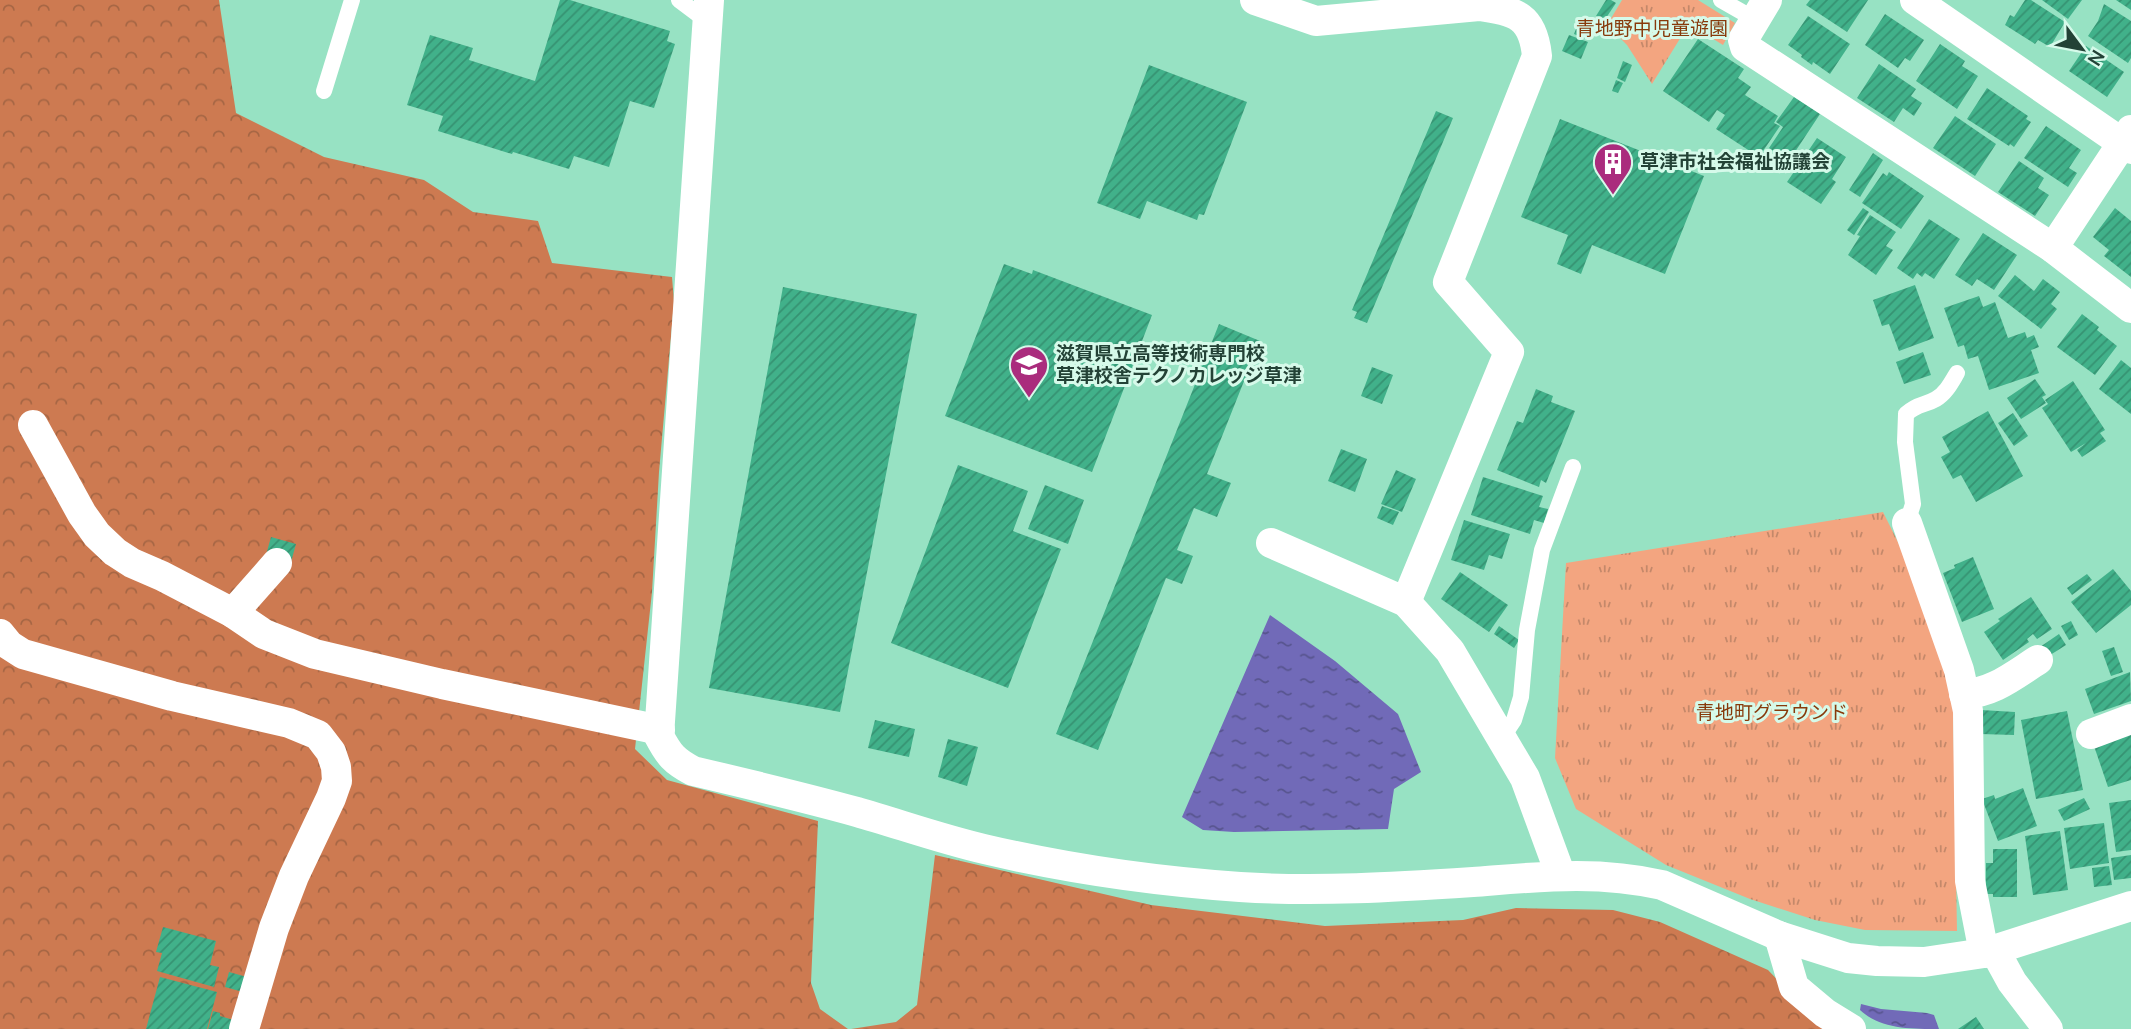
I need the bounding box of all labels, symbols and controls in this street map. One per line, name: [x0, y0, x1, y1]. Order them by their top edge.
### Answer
north arrow: [2047, 14, 2117, 84]
park label: 青地野中児童遊園: [1576, 16, 1728, 42]
text: N: [2081, 45, 2110, 70]
building icon: 草津市社会福祉協議会: [1592, 141, 1634, 196]
place label: 草津市社会福祉協議会: [1640, 149, 1830, 175]
place label: 滋賀県立高等技術専門校 草津校舎テクノカレッジ草津: [1056, 341, 1302, 389]
school or university icon: 滋賀県立高等技術専門校 草津校舎テクノカレッジ草津: [1008, 344, 1050, 399]
park label: 青地町グラウンド: [1696, 700, 1848, 726]

